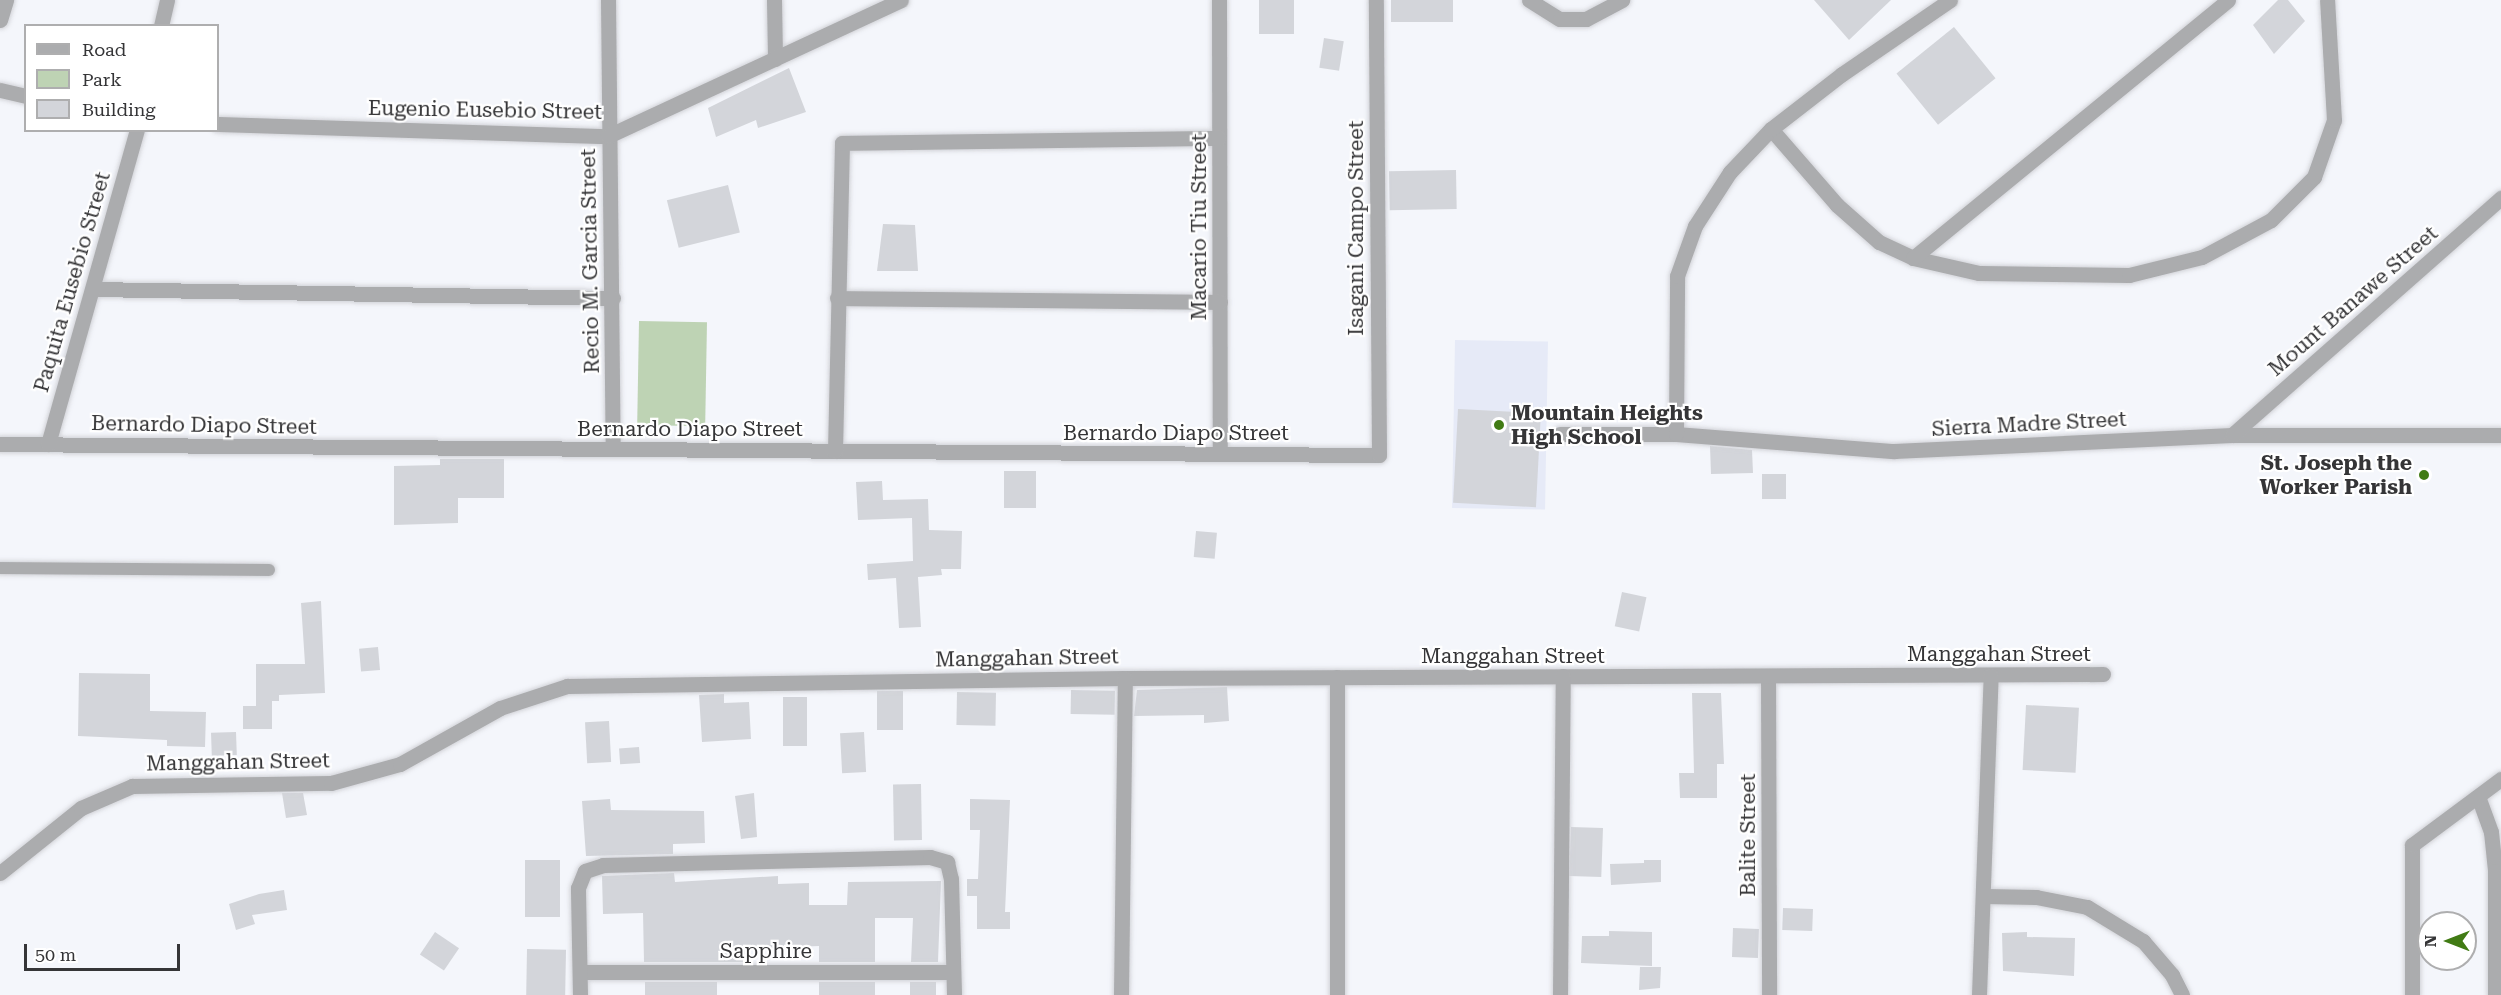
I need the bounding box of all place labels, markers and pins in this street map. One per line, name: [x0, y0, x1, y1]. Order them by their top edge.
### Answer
place label: Mountain Heights High School: [1511, 400, 1703, 450]
marker: Mountain Heights High School: [1492, 418, 1506, 432]
place label: St. Joseph the Worker Parish: [2260, 450, 2412, 500]
marker: St. Joseph the Worker Parish: [2417, 468, 2431, 482]

